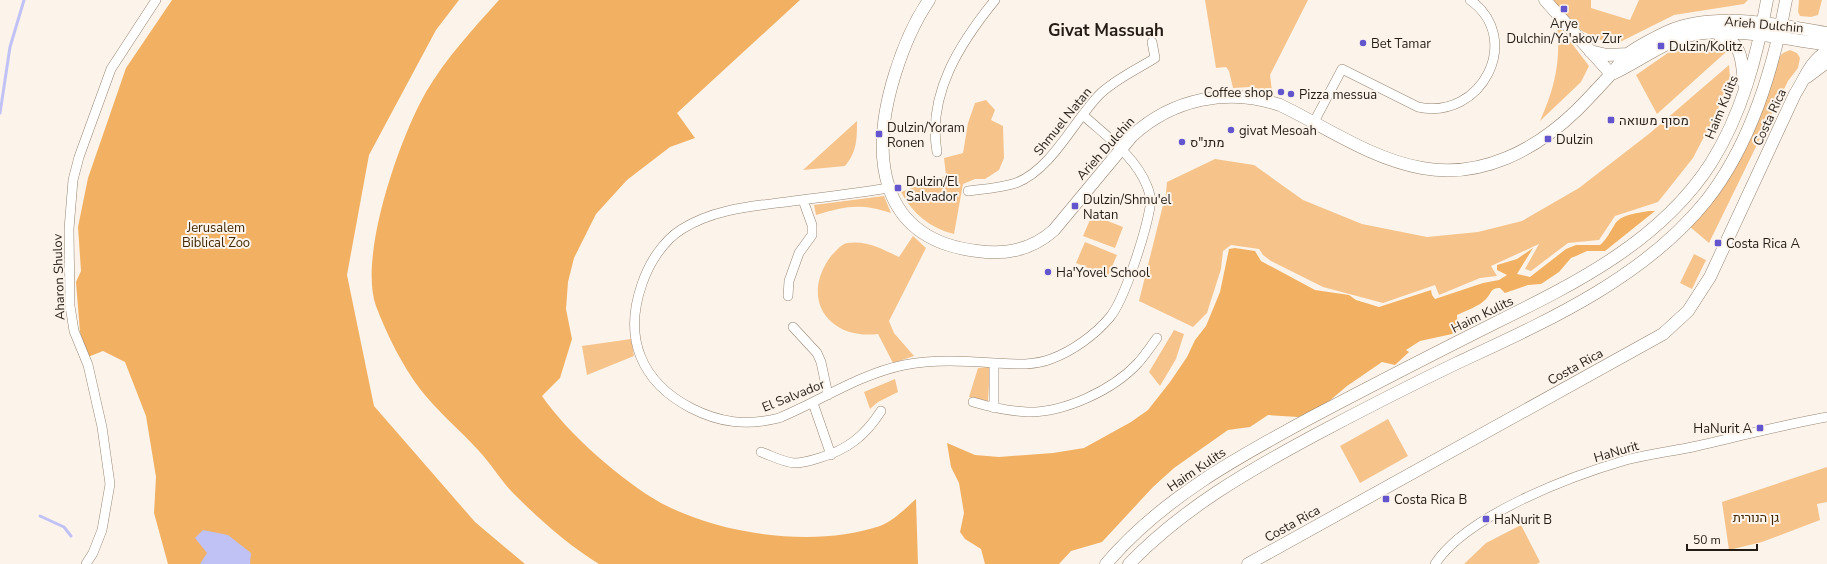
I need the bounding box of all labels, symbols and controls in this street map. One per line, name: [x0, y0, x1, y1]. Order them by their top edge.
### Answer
marker: Arye Dulchin/Ya'akov Zur: [1559, 4, 1569, 14]
street label: Arieh Dulchin: [1724, 13, 1804, 37]
place label: Arye Dulchin/Ya'akov Zur: [1506, 15, 1622, 48]
district label: Givat Massuah: [1048, 19, 1164, 42]
place label: Bet Tamar: [1371, 35, 1431, 53]
marker: Bet Tamar: [1358, 38, 1368, 48]
place label: Dulzin/Kolitz: [1669, 38, 1743, 56]
marker: Dulzin/Kolitz: [1656, 41, 1666, 51]
street label: Haim Kulits: [1701, 73, 1743, 142]
street label: Shmuel Natan: [1030, 84, 1096, 160]
place label: Coffee shop: [1204, 84, 1273, 102]
place label: Pizza messua: [1299, 86, 1377, 104]
street label: Costa Rica: [1749, 86, 1791, 149]
marker: Coffee shop: [1276, 87, 1286, 97]
marker: Pizza messua: [1286, 89, 1296, 99]
place label: מסוף משואה: [1619, 112, 1689, 130]
street label: Arieh Dulchin: [1073, 113, 1139, 184]
marker: מסוף משואה: [1606, 115, 1616, 125]
place label: Dulzin/Yoram Ronen: [887, 119, 965, 152]
place label: givat Mesoah: [1239, 122, 1317, 140]
marker: givat Mesoah: [1226, 125, 1236, 135]
marker: Dulzin/Yoram Ronen: [874, 129, 884, 139]
place label: Dulzin: [1556, 131, 1593, 149]
place label: מתנ"ס: [1190, 134, 1224, 152]
marker: Dulzin: [1543, 134, 1553, 144]
marker: מתנ"ס: [1177, 137, 1187, 147]
place label: Dulzin/El Salvador: [906, 173, 958, 206]
marker: Dulzin/El Salvador: [893, 183, 903, 193]
place label: Dulzin/Shmu'el Natan: [1083, 191, 1171, 224]
marker: Dulzin/Shmu'el Natan: [1070, 201, 1080, 211]
park label: Jerusalem Biblical Zoo: [182, 219, 250, 252]
street label: Aharon Shulov: [48, 233, 70, 321]
place label: Costa Rica A: [1726, 235, 1800, 253]
marker: Costa Rica A: [1713, 238, 1723, 248]
place label: Ha'Yovel School: [1056, 264, 1150, 282]
marker: Ha'Yovel School: [1043, 267, 1053, 277]
street label: Haim Kulits: [1448, 292, 1517, 338]
street label: Costa Rica: [1544, 344, 1607, 390]
street label: El Salvador: [759, 375, 828, 417]
place label: HaNurit A: [1693, 420, 1753, 438]
marker: HaNurit A: [1755, 423, 1765, 433]
street label: HaNurit: [1592, 437, 1641, 467]
street label: Haim Kulits: [1164, 444, 1229, 496]
place label: Costa Rica B: [1394, 491, 1467, 509]
marker: Costa Rica B: [1381, 494, 1391, 504]
street label: Costa Rica: [1261, 501, 1324, 547]
park label: גן הנורית: [1733, 509, 1779, 527]
place label: HaNurit B: [1494, 511, 1552, 529]
marker: HaNurit B: [1481, 514, 1491, 524]
scale bar: [1687, 526, 1757, 552]
text: 50 m: [1693, 532, 1721, 548]

